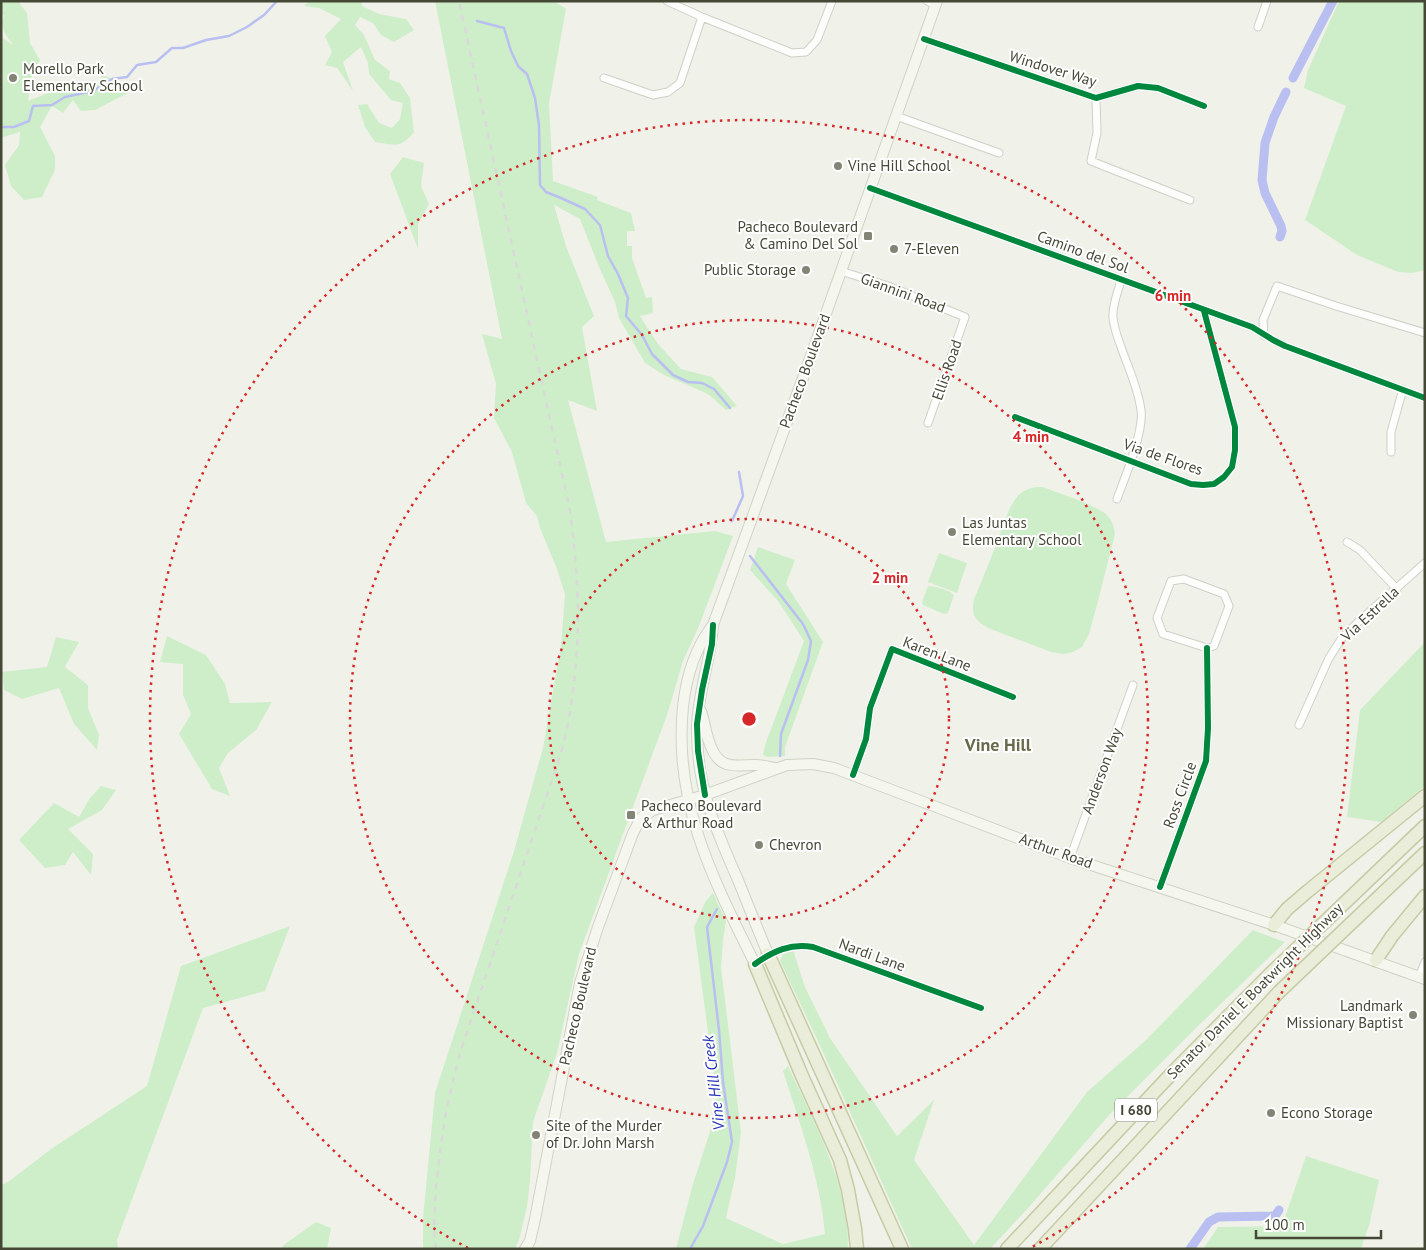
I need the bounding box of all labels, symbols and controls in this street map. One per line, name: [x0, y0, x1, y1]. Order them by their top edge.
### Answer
street label: Windover Way: [1007, 46, 1099, 91]
place label: Morello Park Elementary School: [23, 59, 143, 95]
marker: Morello Park Elementary School: [7, 72, 19, 84]
place label: Vine Hill School: [847, 156, 951, 175]
marker: Vine Hill School: [832, 160, 844, 172]
place label: Pacheco Boulevard & Camino Del Sol: [737, 217, 859, 253]
street label: Camino del Sol: [1035, 226, 1132, 277]
marker: Pacheco Boulevard & Camino Del Sol: [862, 230, 874, 242]
place label: 7-Eleven: [904, 239, 959, 258]
marker: 7-Eleven: [888, 243, 900, 255]
place label: Public Storage: [704, 260, 796, 279]
marker: Public Storage: [800, 264, 812, 276]
street label: Giannini Road: [858, 268, 948, 317]
text: 6 min: [1155, 286, 1191, 305]
street label: Pacheco Boulevard: [775, 311, 834, 431]
street label: Ellis Road: [927, 337, 966, 403]
text: 4 min: [1013, 427, 1049, 446]
street label: Via de Flores: [1120, 434, 1205, 479]
place label: Las Juntas Elementary School: [962, 513, 1082, 549]
marker: Las Juntas Elementary School: [946, 526, 958, 538]
text: 2 min: [872, 568, 908, 587]
street label: Via Estrella: [1336, 582, 1403, 646]
street label: Karen Lane: [900, 632, 974, 675]
centre of rings: [740, 710, 758, 728]
street label: Anderson Way: [1077, 725, 1126, 817]
district label: Vine Hill: [964, 733, 1032, 756]
street label: Ross Circle: [1159, 759, 1200, 831]
place label: Pacheco Boulevard & Arthur Road: [641, 796, 762, 832]
marker: Pacheco Boulevard & Arthur Road: [625, 809, 637, 821]
street label: Arthur Road: [1017, 829, 1095, 873]
place label: Chevron: [769, 835, 822, 854]
marker: Chevron: [753, 839, 765, 851]
street label: Senator Daniel E Boatwright Highway: [1163, 899, 1347, 1083]
street label: Nardi Lane: [836, 934, 908, 975]
street label: Pacheco Boulevard: [555, 945, 600, 1067]
place label: Landmark Missionary Baptist: [1286, 996, 1404, 1032]
marker: Landmark Missionary Baptist: [1407, 1009, 1419, 1021]
water label: Vine Hill Creek: [697, 1034, 729, 1132]
road number: I 680: [1115, 1098, 1157, 1122]
place label: Econo Storage: [1281, 1103, 1373, 1122]
marker: Econo Storage: [1265, 1107, 1277, 1119]
place label: Site of the Murder of Dr. John Marsh: [546, 1116, 662, 1152]
marker: Site of the Murder of Dr. John Marsh: [530, 1129, 542, 1141]
scale bar: [1256, 1208, 1381, 1240]
text: 100 m: [1264, 1215, 1305, 1234]

